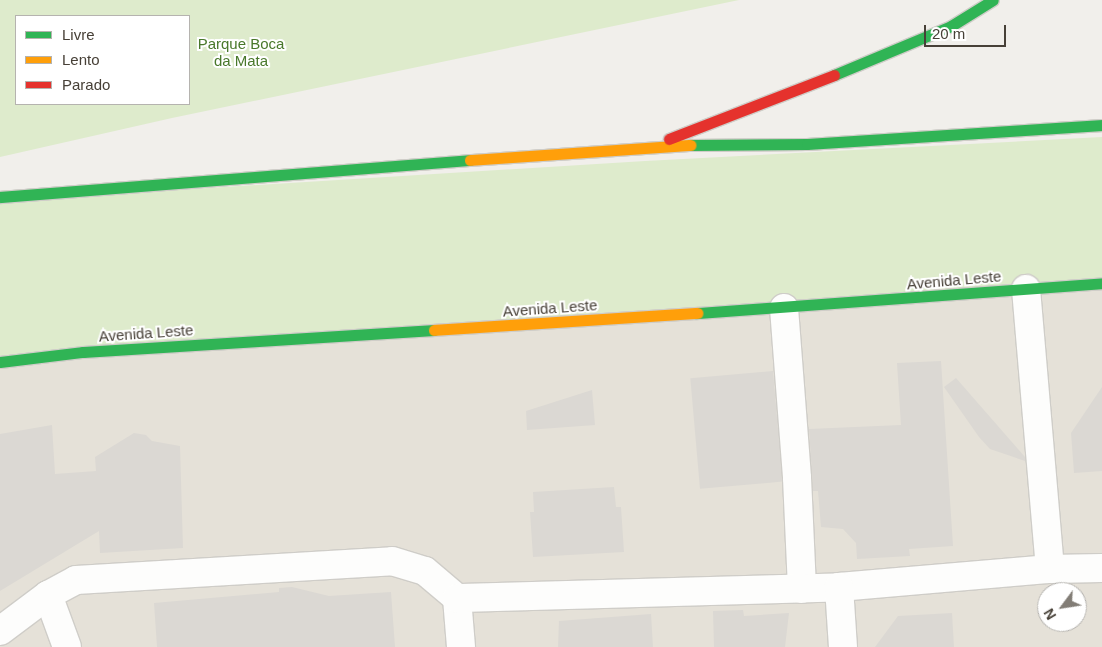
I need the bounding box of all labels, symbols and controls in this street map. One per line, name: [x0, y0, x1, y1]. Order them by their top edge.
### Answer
legend: [15, 15, 190, 105]
scale bar: [927, 15, 1010, 47]
text: 20 m: [932, 25, 965, 42]
text: Livre: [62, 26, 95, 43]
park label: Parque Boca da Mata: [198, 34, 284, 69]
text: Lento: [62, 51, 100, 68]
text: Parado: [62, 76, 110, 93]
street label: Avenida Leste: [906, 267, 1002, 293]
street label: Avenida Leste: [502, 296, 598, 320]
street label: Avenida Leste: [98, 321, 194, 345]
north arrow: [1037, 582, 1087, 632]
text: N: [1041, 606, 1059, 623]

